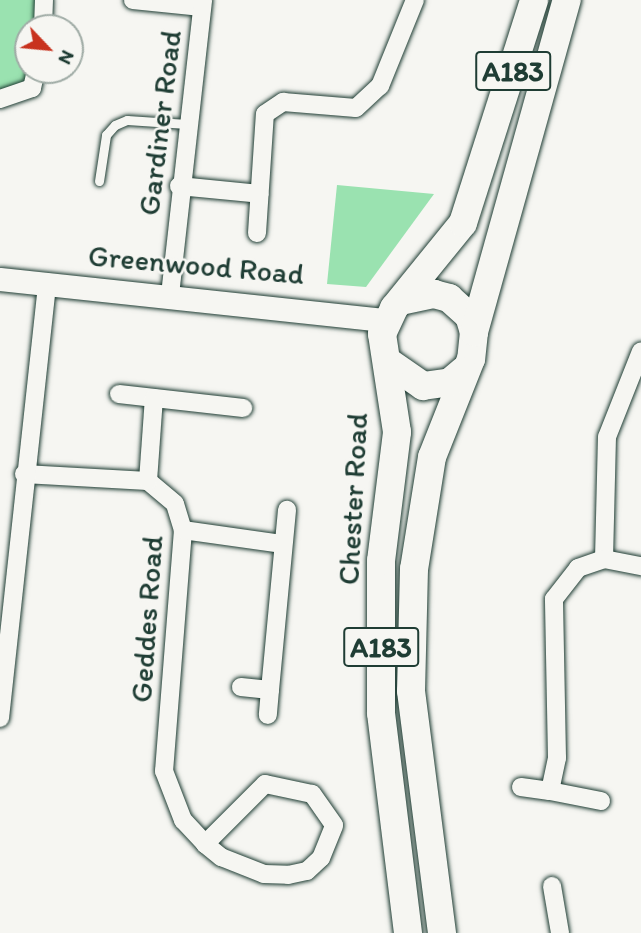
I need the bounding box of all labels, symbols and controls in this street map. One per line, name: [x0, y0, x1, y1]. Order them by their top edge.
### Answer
north arrow: [14, 14, 84, 84]
street label: Gardiner Road: [131, 28, 189, 218]
road number: A183: [475, 46, 552, 96]
text: N: [53, 47, 80, 68]
street label: Greenwood Road: [87, 238, 305, 292]
street label: Chester Road: [331, 412, 375, 586]
street label: Geddes Road: [123, 535, 171, 703]
road number: A183: [342, 622, 420, 672]

